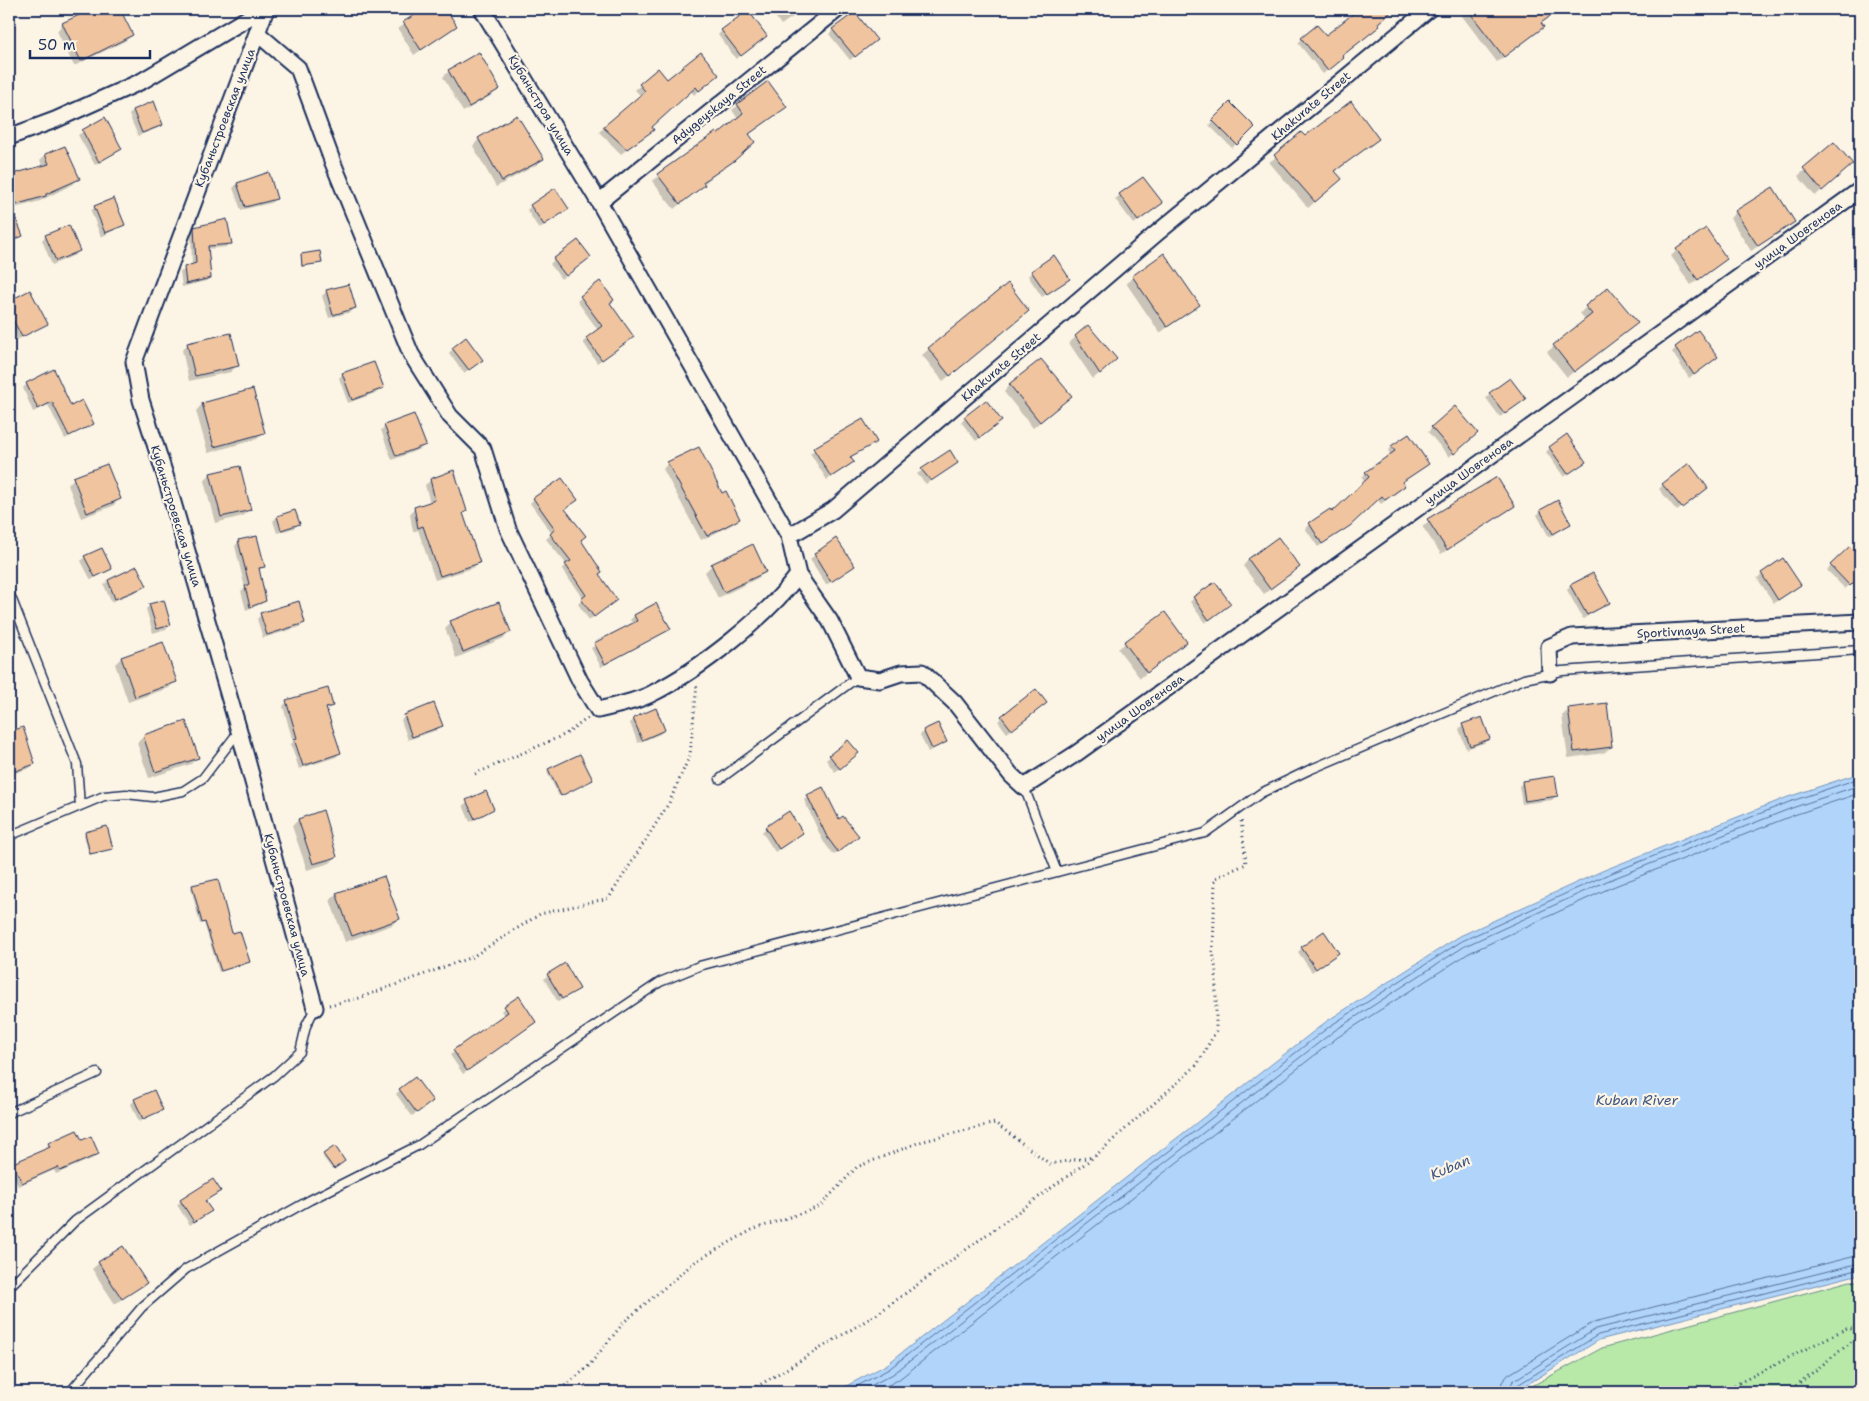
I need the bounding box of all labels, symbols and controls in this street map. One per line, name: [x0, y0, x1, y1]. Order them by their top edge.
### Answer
scale bar: [30, 28, 150, 60]
text: 50 m: [38, 35, 76, 55]
street label: Кубаньстроевская улица: [191, 46, 259, 190]
street label: Кубаньстроя улица: [505, 52, 578, 159]
street label: Adygeyskaya Street: [669, 62, 769, 148]
street label: Khakurate Street: [1268, 68, 1354, 144]
street label: улица Шовгенова: [1751, 197, 1846, 272]
street label: Khakurate Street: [958, 329, 1044, 405]
street label: улица Шовгенова: [1422, 433, 1517, 508]
street label: Кубаньстроевская улица: [147, 443, 205, 589]
street label: Sportivnaya Street: [1636, 620, 1746, 642]
street label: улица Шовгенова: [1093, 670, 1188, 745]
street label: Кубаньстроевская улица: [260, 832, 314, 979]
water label: Kuban River: [1596, 1091, 1679, 1109]
water label: Kuban: [1427, 1151, 1473, 1183]

